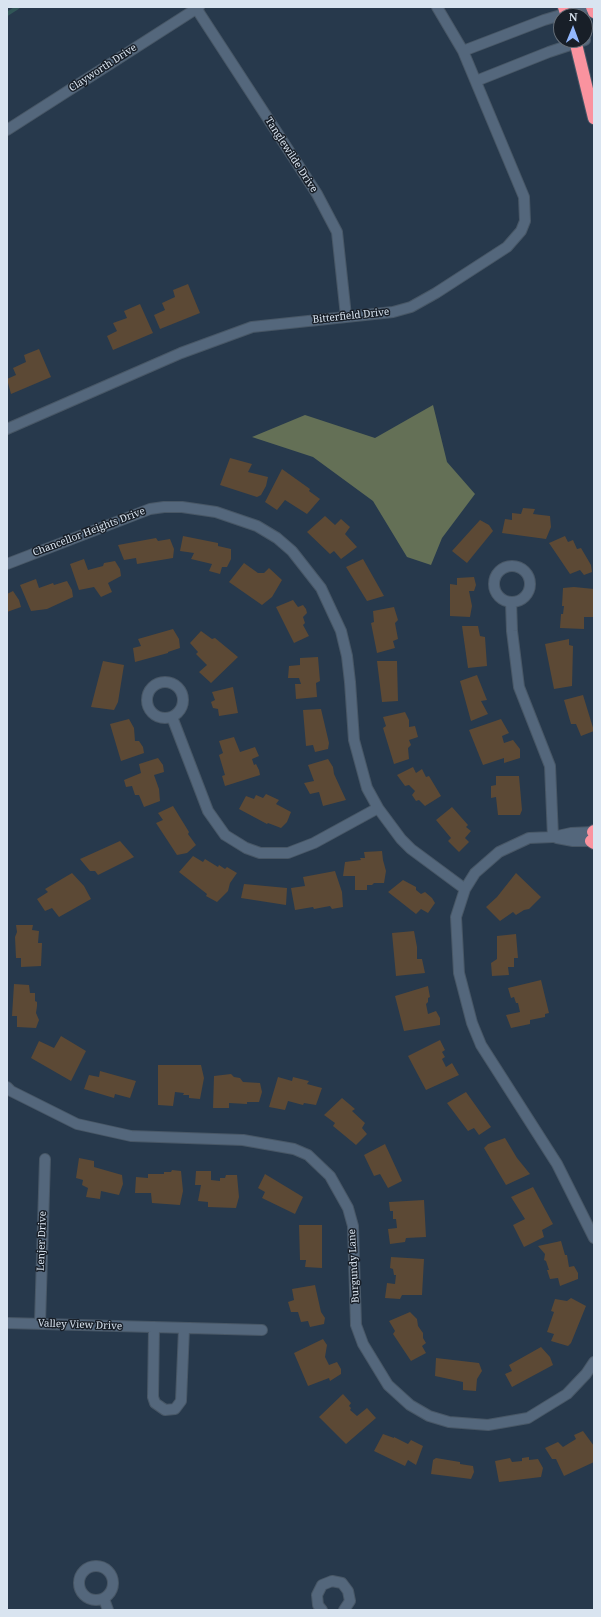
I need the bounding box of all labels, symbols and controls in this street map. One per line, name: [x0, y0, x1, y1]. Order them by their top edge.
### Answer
north arrow: [553, 8, 593, 48]
text: N: [569, 9, 578, 24]
street label: Clayworth Drive: [67, 42, 139, 94]
street label: Tanglewilde Drive: [262, 115, 320, 195]
street label: Bitterfield Drive: [312, 306, 390, 326]
street label: Chancellor Heights Drive: [31, 505, 147, 559]
street label: Lenjer Drive: [35, 1211, 49, 1271]
street label: Burgundy Lane: [346, 1229, 362, 1303]
street label: Valley View Drive: [38, 1318, 122, 1332]

